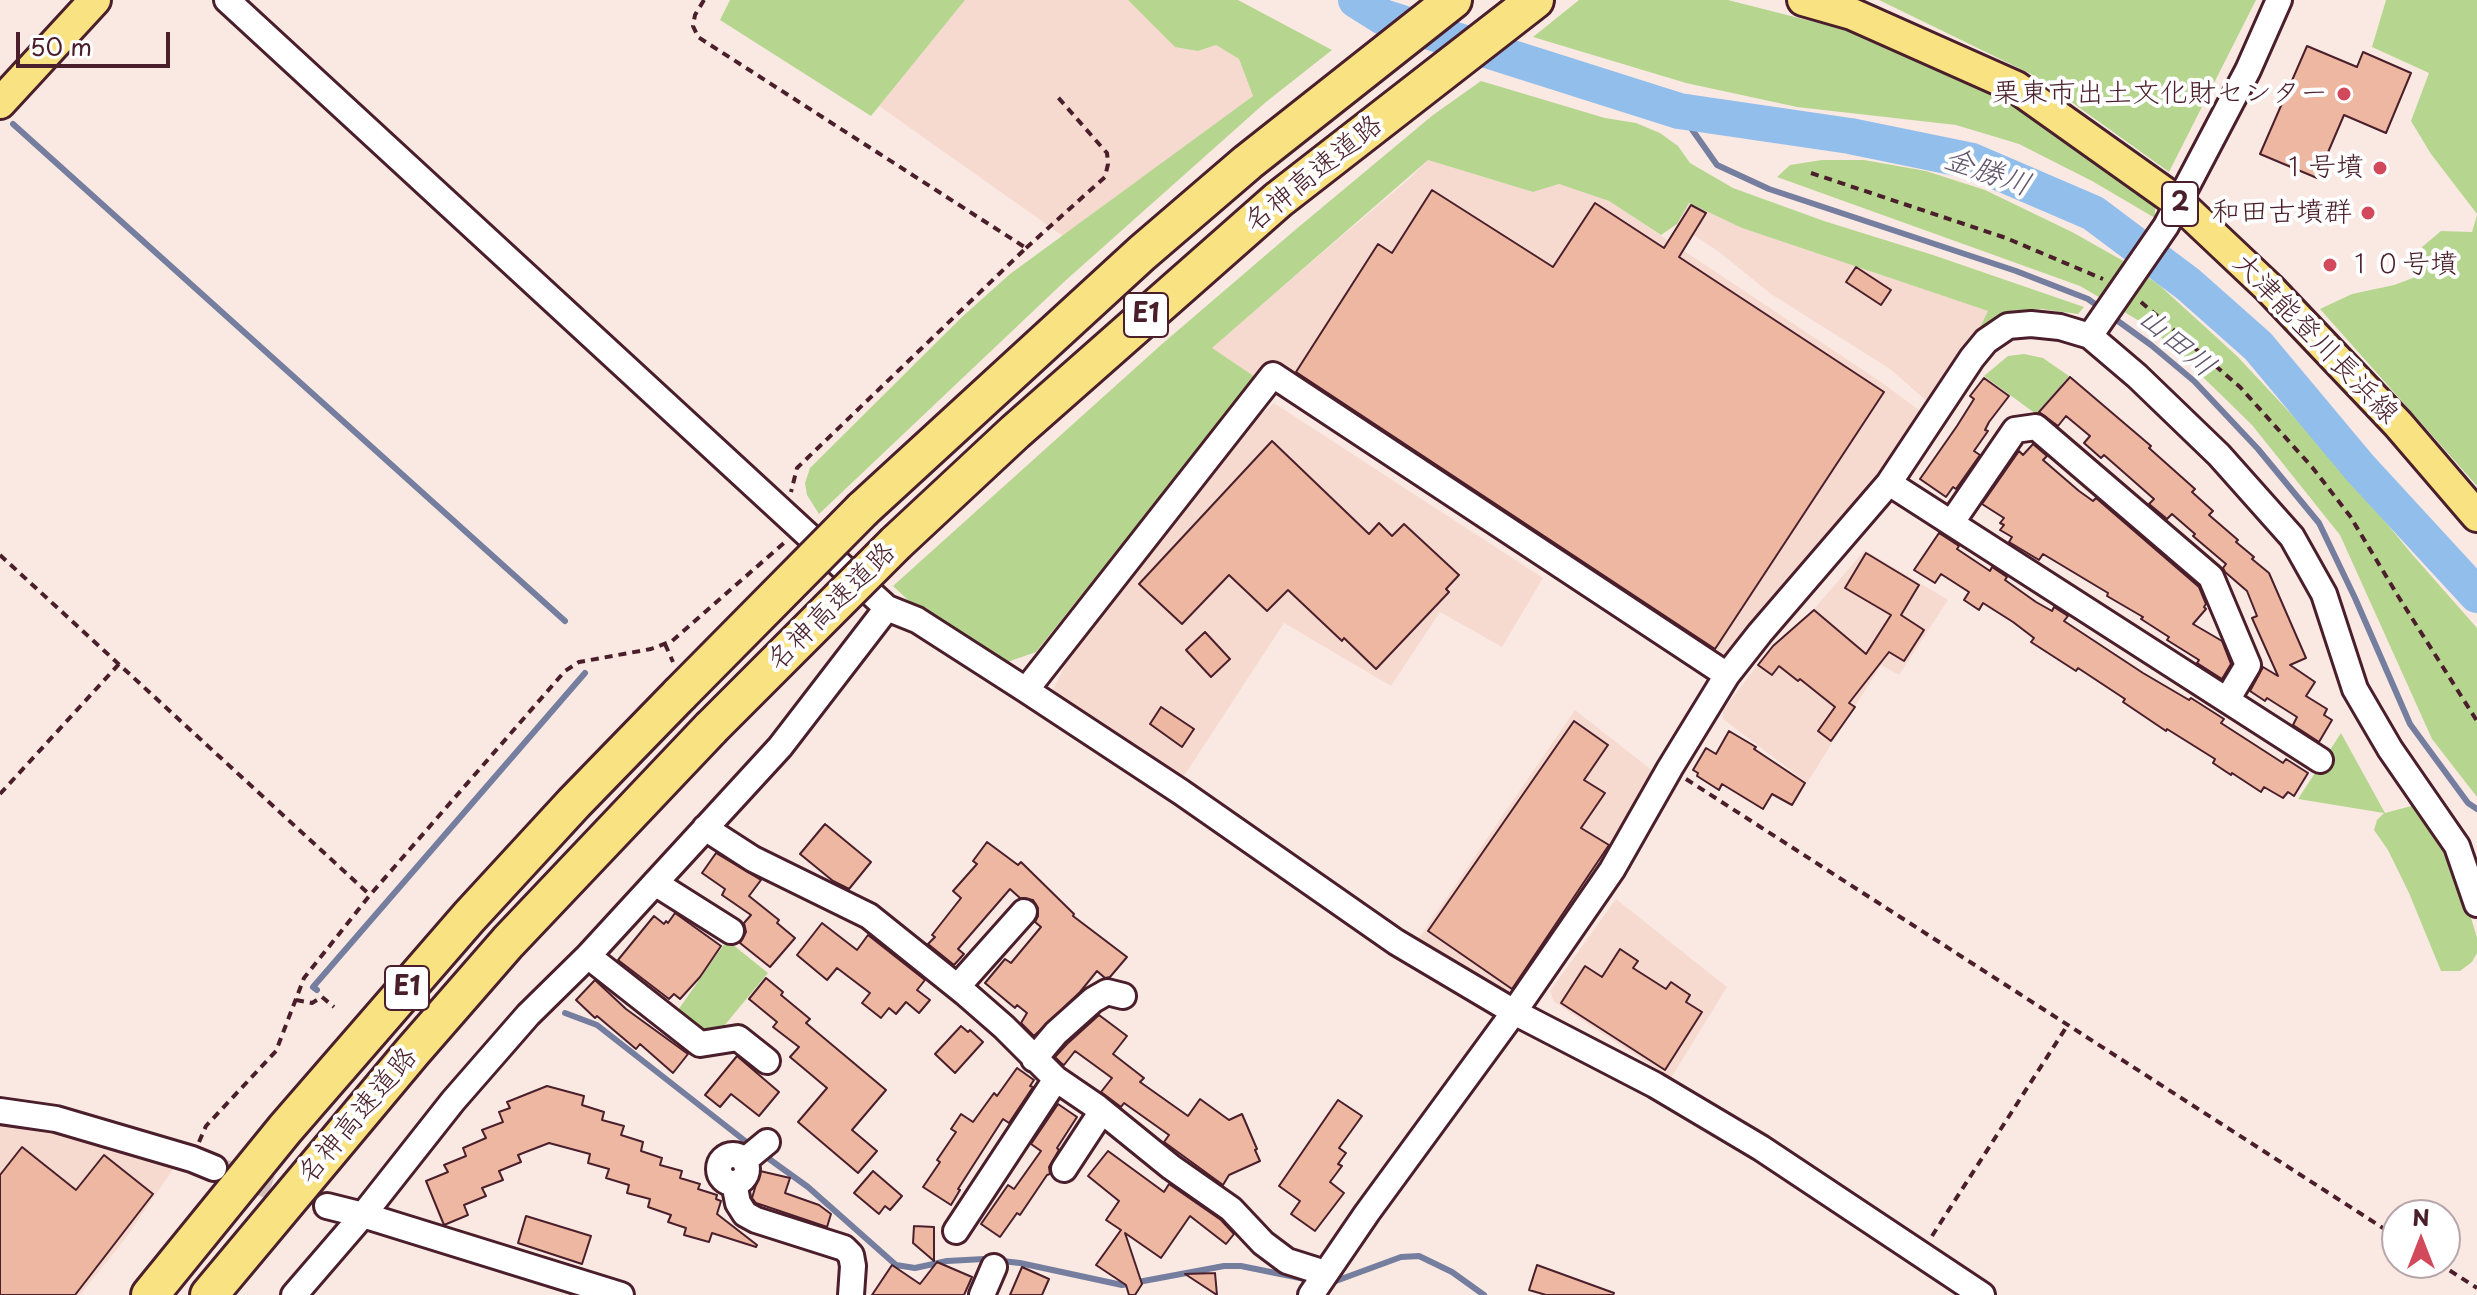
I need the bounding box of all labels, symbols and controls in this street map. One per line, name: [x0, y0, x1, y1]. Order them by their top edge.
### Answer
scale bar: [20, 16, 174, 66]
text: 50 m: [30, 28, 92, 64]
place label: 栗東市出土文化財センター: [1992, 77, 2328, 111]
marker: 栗東市出土文化財センター: [2335, 85, 2353, 103]
street label: 名神高速道路: [1238, 108, 1390, 240]
water label: 金勝川: [1939, 141, 2035, 205]
place label: １号墳: [2280, 151, 2364, 185]
marker: １号墳: [2371, 159, 2389, 177]
road number: 2: [2162, 182, 2198, 226]
place label: 和田古墳群: [2212, 196, 2352, 230]
marker: 和田古墳群: [2359, 204, 2377, 222]
street label: 大津能登川長浜線: [2225, 247, 2405, 431]
place label: １０号墳: [2346, 248, 2458, 282]
marker: １０号墳: [2321, 256, 2339, 274]
road number: E1: [1124, 293, 1168, 337]
water label: 山田川: [2130, 300, 2222, 386]
street label: 名神高速道路: [761, 536, 903, 678]
road number: E1: [385, 966, 429, 1010]
street label: 名神高速道路: [291, 1041, 425, 1191]
north arrow: [2381, 1199, 2461, 1279]
text: N: [2412, 1200, 2430, 1233]

